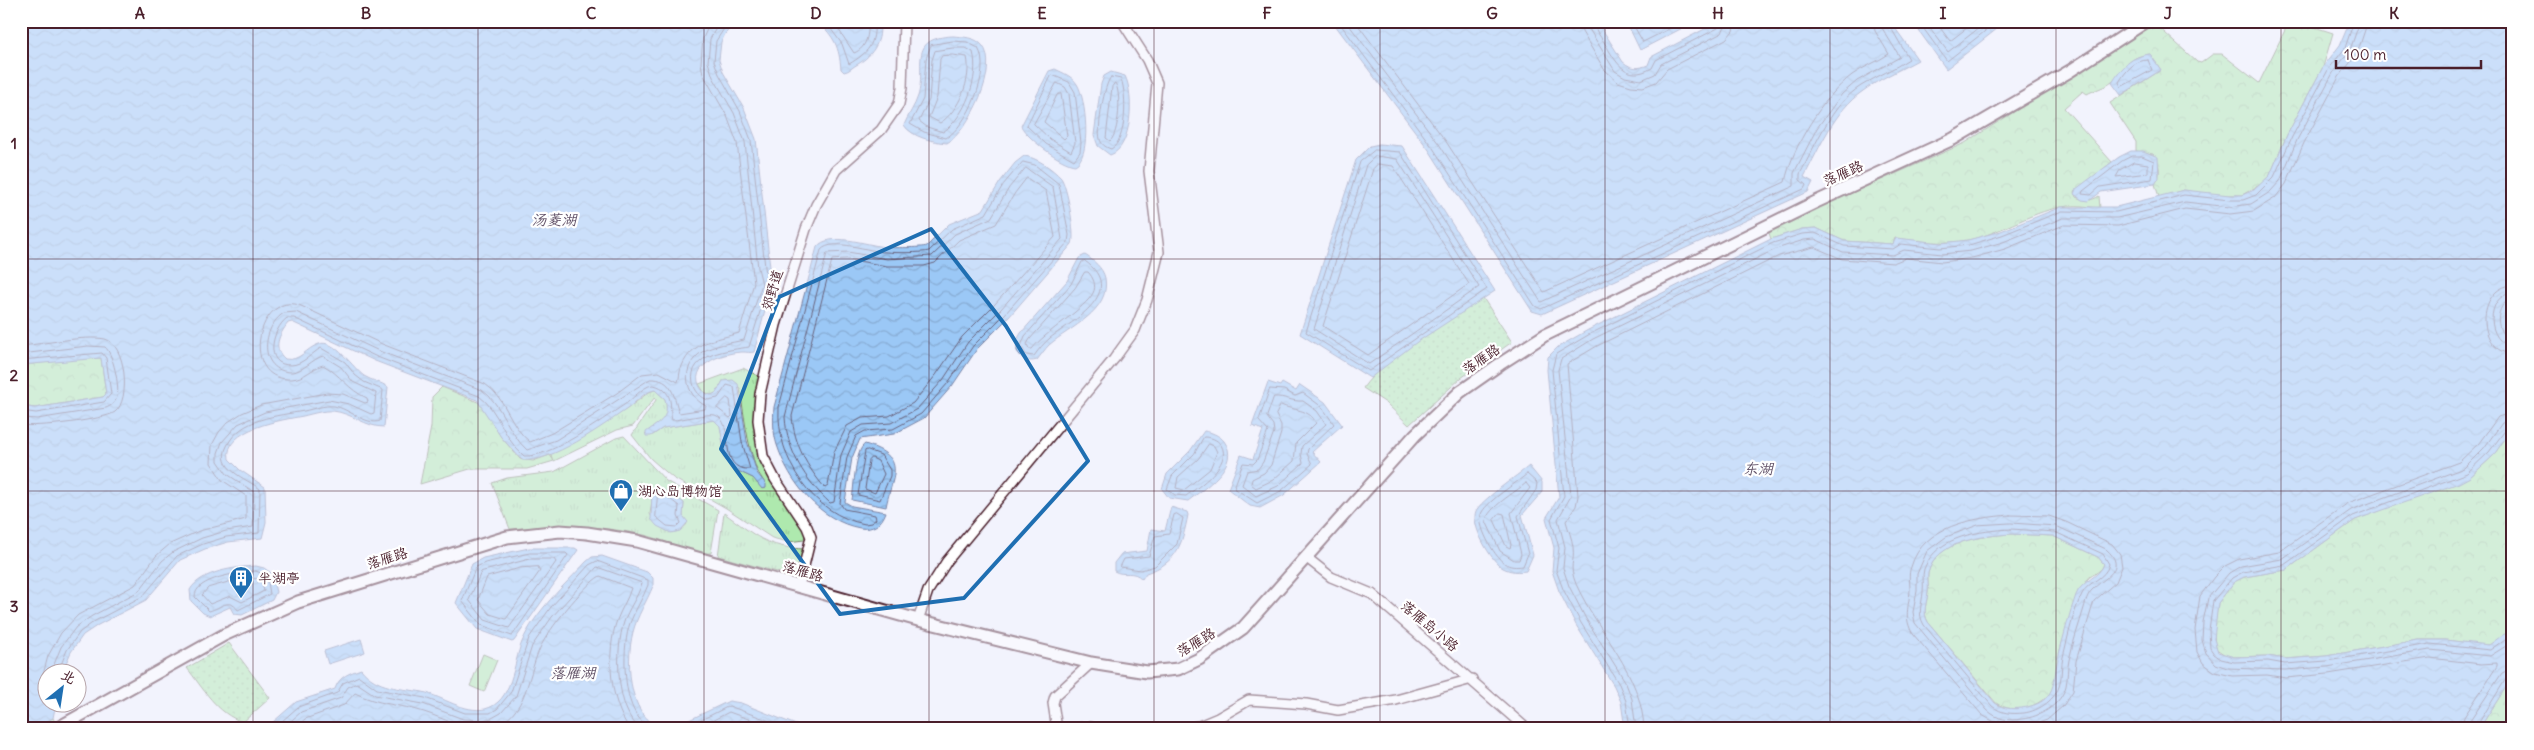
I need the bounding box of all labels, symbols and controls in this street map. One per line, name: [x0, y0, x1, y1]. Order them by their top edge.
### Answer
text: A: [135, 3, 145, 23]
text: B: [361, 3, 372, 23]
text: C: [586, 3, 597, 23]
text: D: [810, 3, 822, 23]
text: E: [1037, 3, 1047, 23]
text: F: [1262, 3, 1272, 23]
text: G: [1486, 3, 1498, 23]
text: H: [1712, 3, 1724, 23]
text: I: [1940, 3, 1947, 23]
text: J: [2164, 3, 2173, 23]
text: K: [2389, 3, 2399, 23]
scale bar: [2336, 38, 2482, 70]
text: 100 m: [2344, 45, 2386, 64]
text: 1: [11, 133, 17, 153]
street label: 落雁路: [1820, 156, 1866, 190]
water label: 汤菱湖: [531, 210, 578, 229]
street label: 郊野道: [757, 267, 787, 313]
street label: 落雁路: [1459, 340, 1503, 378]
text: 2: [10, 365, 19, 385]
water label: 东湖: [1743, 459, 1775, 478]
shop icon: 湖心岛博物馆: [608, 478, 634, 512]
place label: 湖心岛博物馆: [638, 482, 722, 500]
street label: 落雁路: [364, 543, 410, 573]
street label: 落雁路: [780, 557, 826, 585]
building icon: 半湖亭: [228, 565, 254, 599]
place label: 半湖亭: [258, 569, 300, 587]
text: 3: [9, 596, 19, 616]
street label: 落雁岛小路: [1397, 597, 1463, 655]
street label: 落雁路: [1173, 623, 1219, 661]
north arrow: [38, 662, 88, 712]
water label: 落雁湖: [550, 663, 597, 682]
text: 北: [58, 665, 79, 688]

